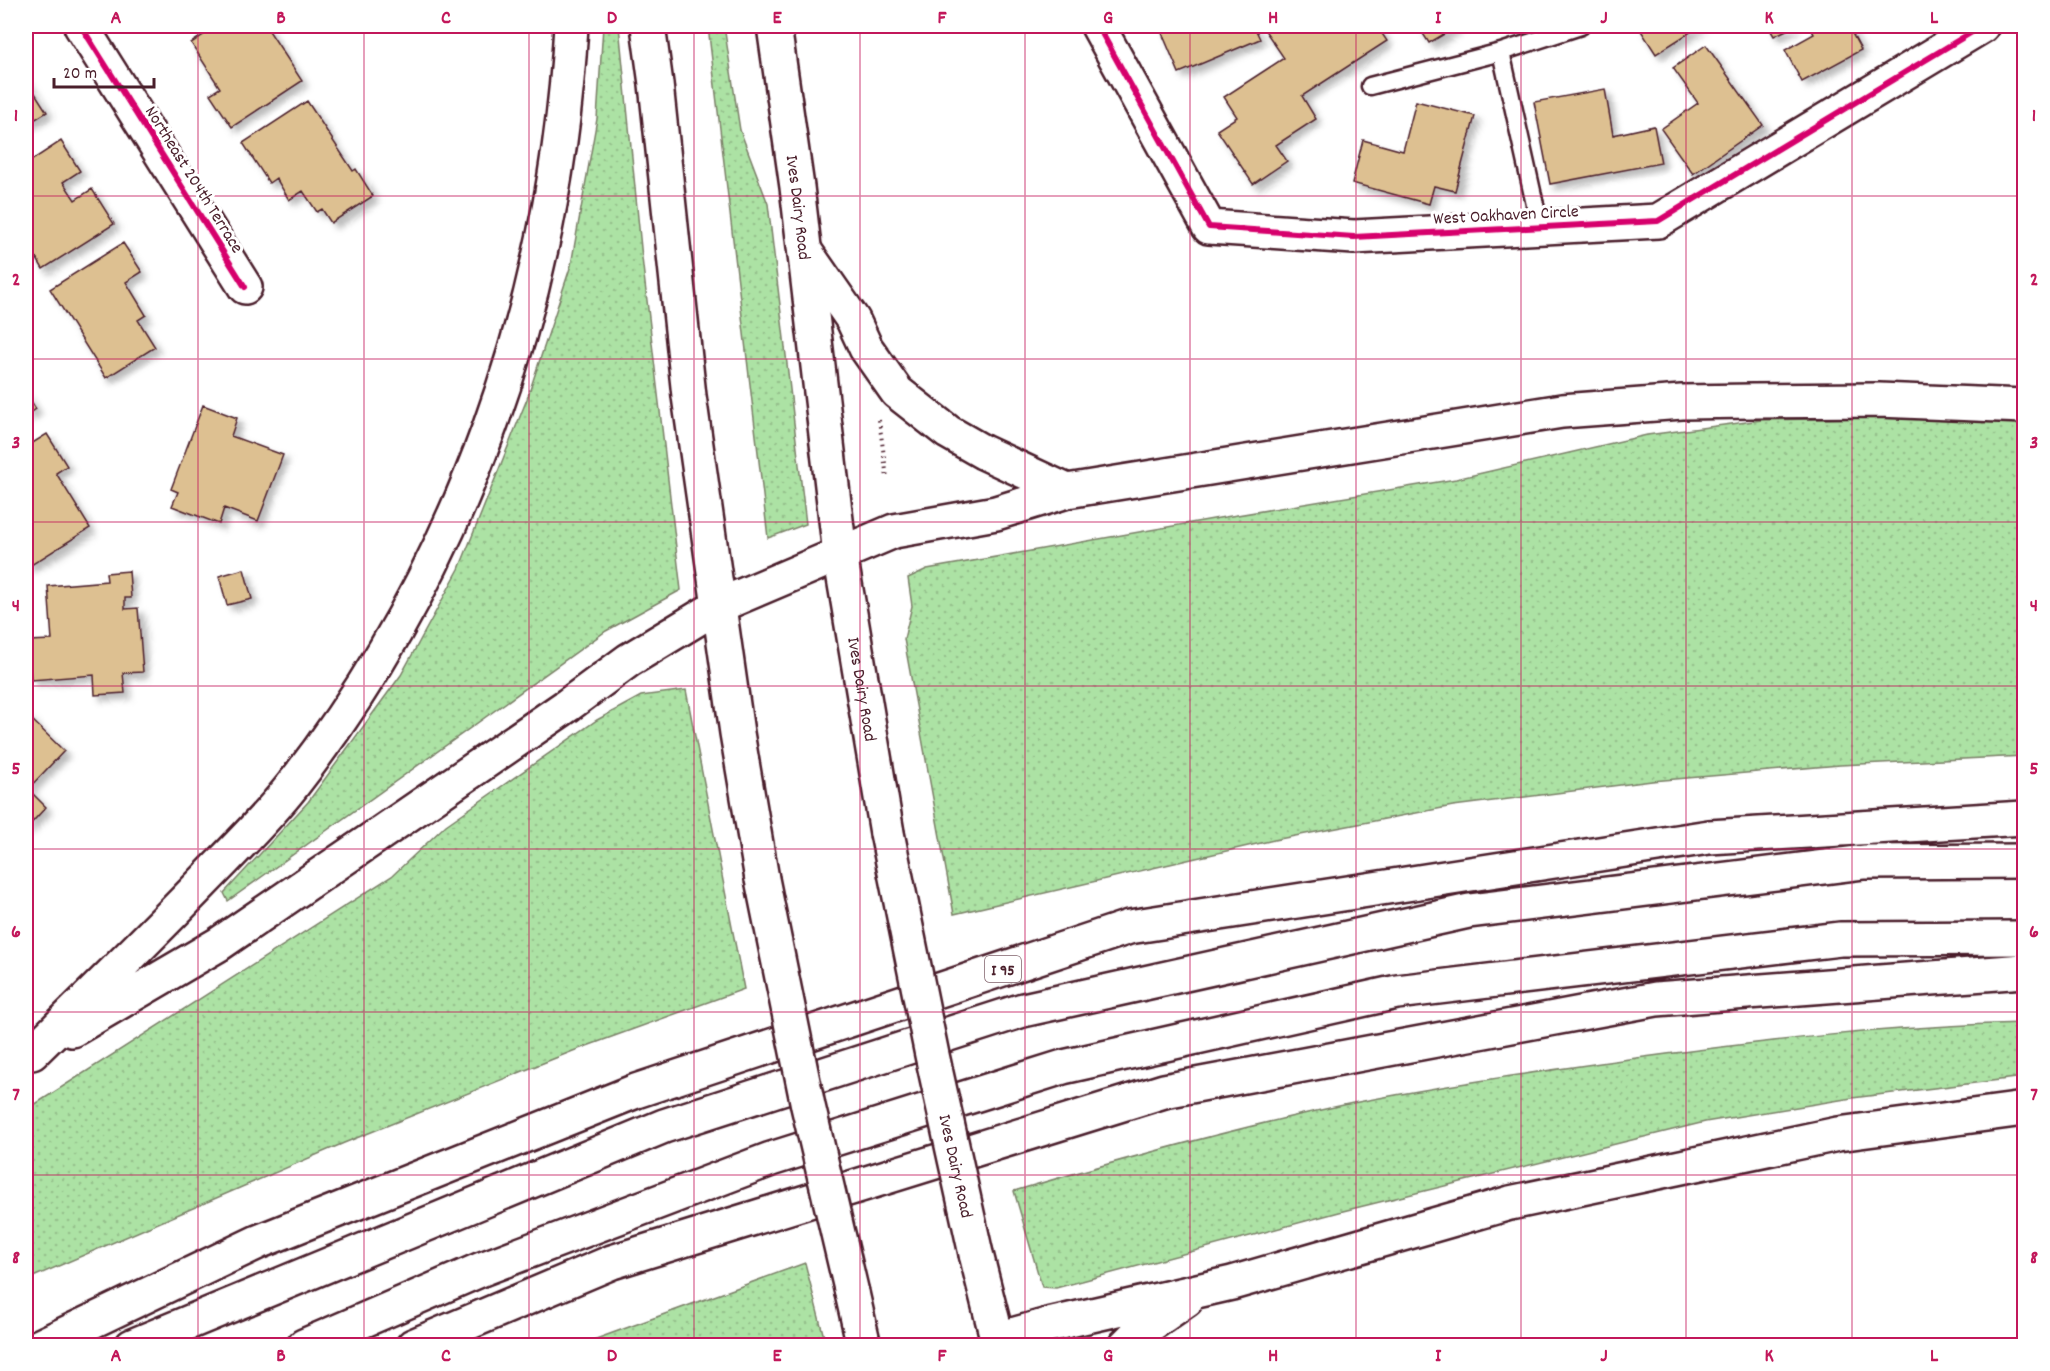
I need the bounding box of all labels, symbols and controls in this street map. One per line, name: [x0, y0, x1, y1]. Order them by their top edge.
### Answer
text: A: [111, 5, 122, 33]
text: B: [276, 5, 286, 33]
text: C: [441, 5, 451, 33]
text: D: [607, 5, 618, 33]
text: E: [772, 5, 782, 33]
text: F: [938, 5, 948, 33]
text: G: [1103, 5, 1113, 33]
text: H: [1268, 5, 1278, 33]
text: I: [1435, 5, 1442, 33]
text: J: [1600, 5, 1608, 33]
text: K: [1764, 5, 1774, 33]
text: L: [1930, 5, 1939, 33]
scale bar: [54, 51, 154, 89]
text: 20 m: [63, 62, 97, 87]
street label: Northeast 204th Terrace: [137, 102, 248, 259]
text: 1: [14, 103, 18, 131]
text: 1: [2032, 103, 2036, 131]
street label: Ives Dairy Road: [778, 153, 815, 261]
street label: West Oakhaven Circle: [1433, 200, 1580, 233]
text: 2: [12, 267, 20, 295]
text: 2: [2030, 267, 2038, 295]
text: 3: [12, 430, 20, 458]
text: 3: [2030, 430, 2038, 458]
text: 4: [12, 593, 20, 621]
text: 4: [2030, 593, 2038, 621]
street label: Ives Dairy Road: [839, 635, 881, 744]
text: 5: [11, 756, 21, 784]
text: 5: [2029, 756, 2039, 784]
text: 6: [11, 919, 21, 947]
text: 6: [2029, 919, 2039, 947]
road number: I 95: [985, 956, 1021, 982]
text: 7: [12, 1082, 20, 1110]
text: 7: [2030, 1082, 2038, 1110]
street label: Ives Dairy Road: [930, 1112, 978, 1221]
text: 8: [12, 1245, 20, 1273]
text: 8: [2030, 1245, 2038, 1273]
text: A: [111, 1343, 122, 1371]
text: B: [276, 1343, 286, 1371]
text: C: [441, 1343, 451, 1371]
text: D: [607, 1343, 618, 1371]
text: E: [772, 1343, 782, 1371]
text: F: [938, 1343, 948, 1371]
text: G: [1103, 1343, 1113, 1371]
text: H: [1268, 1343, 1278, 1371]
text: I: [1435, 1343, 1442, 1371]
text: J: [1600, 1343, 1608, 1371]
text: K: [1764, 1343, 1774, 1371]
text: L: [1930, 1343, 1939, 1371]

